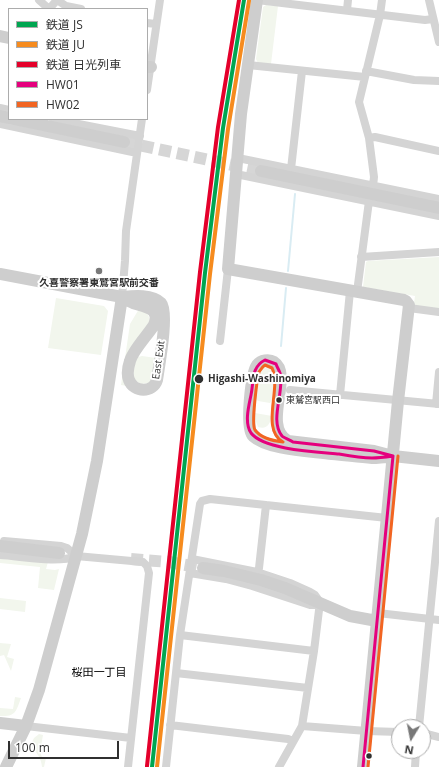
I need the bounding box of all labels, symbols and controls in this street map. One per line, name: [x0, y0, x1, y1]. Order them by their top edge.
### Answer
legend: [8, 8, 148, 120]
text: 鉄道 JS: [46, 16, 83, 33]
text: 鉄道 JU: [46, 36, 85, 53]
text: 鉄道 日光列車: [46, 56, 121, 73]
text: HW01: [46, 76, 80, 93]
text: HW02: [46, 96, 80, 113]
marker: 久喜警察署東鷲宮駅前交番: [94, 266, 104, 276]
place label: 久喜警察署東鷲宮駅前交番: [39, 277, 159, 289]
street label: East Exit: [150, 340, 168, 380]
marker: Higashi-Washinomiya: [193, 373, 205, 385]
place label: Higashi-Washinomiya: [208, 373, 316, 385]
marker: 東鷲宮駅西口: [274, 395, 284, 405]
place label: 東鷲宮駅西口: [286, 395, 340, 405]
district label: 桜田一丁目: [72, 666, 126, 680]
north arrow: [391, 719, 431, 759]
scale bar: [10, 733, 121, 759]
text: 100 m: [15, 739, 50, 756]
text: N: [403, 742, 415, 758]
unlabelled marker: [364, 751, 374, 761]

